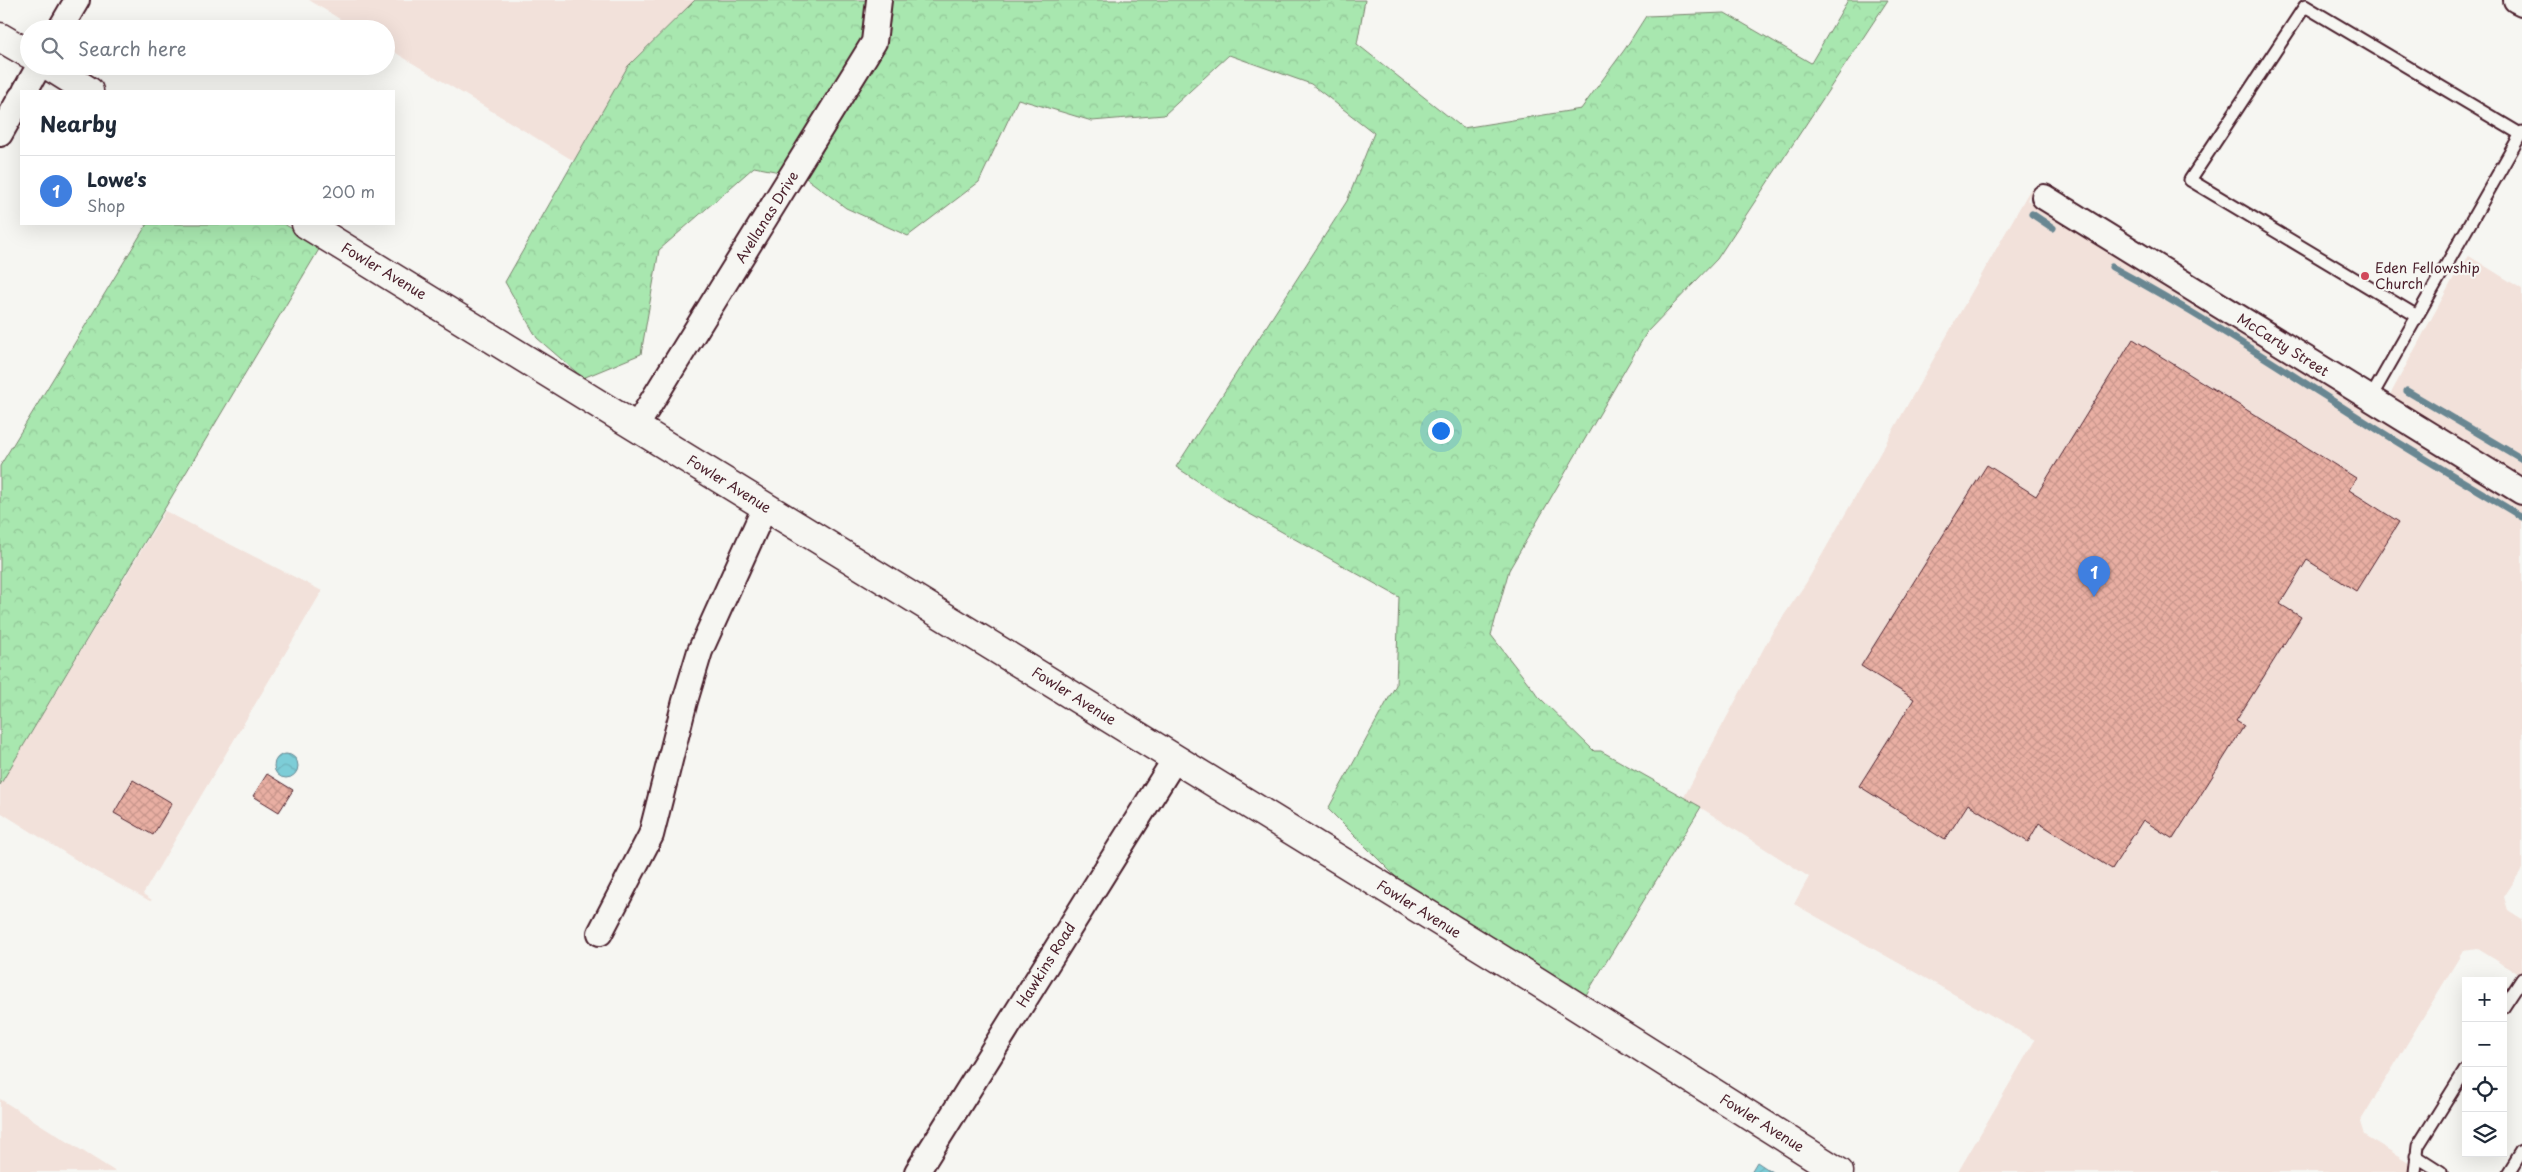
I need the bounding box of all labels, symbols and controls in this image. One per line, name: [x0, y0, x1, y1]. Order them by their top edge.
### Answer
search box: [20, 20, 395, 75]
icon: search: [38, 34, 66, 62]
text: Search here: [78, 34, 187, 62]
text: Nearby: [40, 107, 117, 139]
text: Lowe's: [87, 165, 147, 193]
street label: Avellanas Drive: [730, 166, 803, 267]
text: 1: [52, 179, 60, 203]
text: 200 m: [322, 179, 375, 203]
text: Shop: [87, 193, 125, 217]
street label: Fowler Avenue: [338, 237, 431, 304]
place label: Eden Fellowship Church: [2375, 257, 2480, 294]
marker: Eden Fellowship Church: [2359, 270, 2371, 282]
street label: McCarty Street: [2233, 308, 2333, 381]
your location: [1428, 418, 1454, 444]
street label: Fowler Avenue: [683, 449, 776, 518]
pin: 1: [2078, 556, 2110, 597]
street label: Fowler Avenue: [1028, 661, 1121, 730]
street label: Fowler Avenue: [1373, 874, 1466, 943]
street label: Hawkins Road: [1011, 918, 1080, 1011]
map controls: [2462, 977, 2507, 1157]
button: +: [2462, 977, 2507, 1022]
button: −: [2462, 1022, 2507, 1067]
button: locate: [2462, 1067, 2507, 1112]
street label: Fowler Avenue: [1716, 1088, 1809, 1157]
button: layers: [2462, 1112, 2507, 1157]

